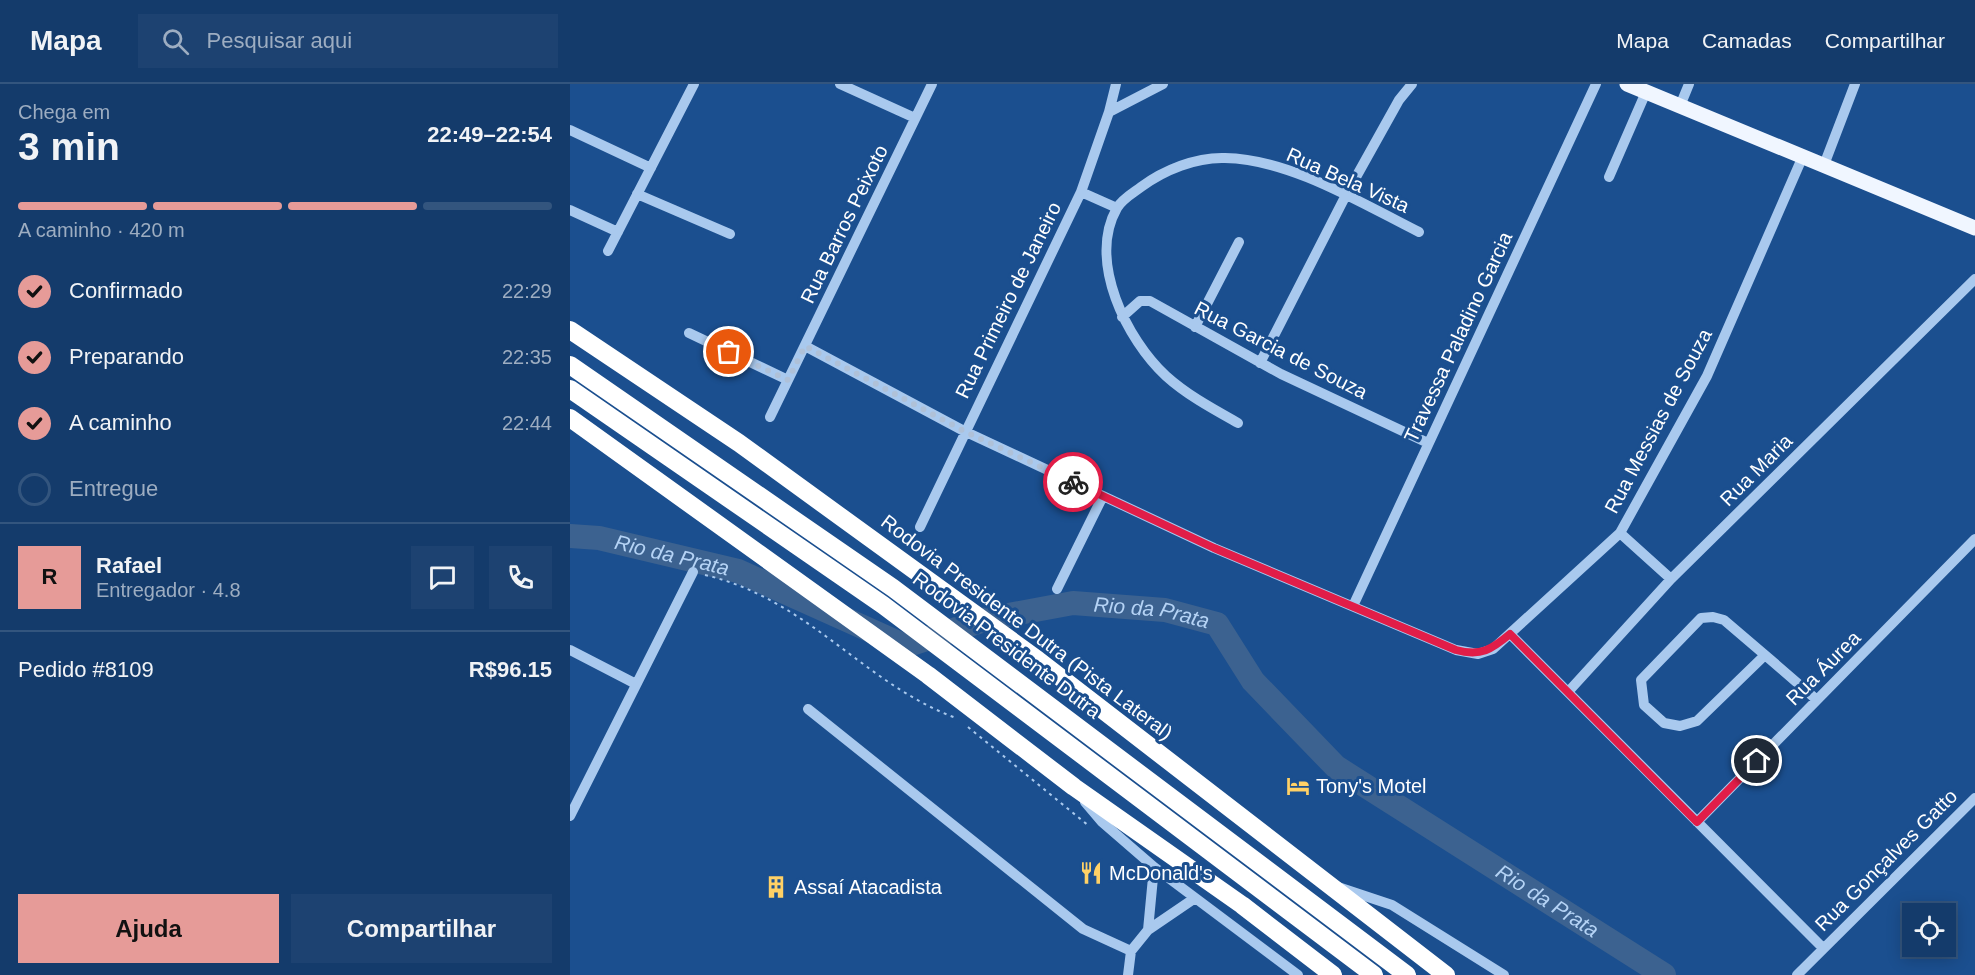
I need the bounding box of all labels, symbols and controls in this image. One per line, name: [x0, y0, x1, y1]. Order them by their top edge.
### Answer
search box: [138, 14, 558, 68]
text: Mapa: [30, 25, 102, 56]
icon: search: [159, 25, 192, 58]
text: Pesquisar aqui: [207, 28, 352, 53]
text: Mapa: [1616, 29, 1669, 52]
text: Camadas: [1702, 29, 1792, 52]
text: Compartilhar: [1825, 29, 1945, 52]
text: Chega em: [18, 101, 110, 123]
text: 22:49–22:54: [427, 122, 552, 147]
text: 3 min: [18, 125, 120, 168]
street label: Rua Barros Peixoto: [796, 141, 892, 307]
street label: Rua Bela Vista: [1283, 143, 1414, 217]
street label: Rua Primeiro de Janeiro: [951, 198, 1065, 402]
text: A caminho · 420 m: [18, 219, 185, 241]
street label: Travessa Paladino Garcia: [1400, 228, 1517, 446]
icon: check: [18, 275, 51, 308]
text: Confirmado: [69, 278, 183, 303]
text: 22:29: [502, 280, 552, 302]
street label: Rua Garcia de Souza: [1191, 297, 1372, 404]
street label: Rua Messias de Souza: [1600, 324, 1716, 517]
pin: [703, 326, 754, 377]
icon: bag: [712, 335, 745, 368]
icon: check: [18, 341, 51, 374]
text: Preparando: [69, 344, 184, 369]
text: 22:35: [502, 346, 552, 368]
icon: check: [18, 407, 51, 440]
text: A caminho: [69, 410, 172, 435]
text: 22:44: [502, 412, 552, 434]
street label: Rua Maria: [1716, 429, 1797, 510]
courier: [1043, 452, 1103, 512]
icon: bike: [1057, 466, 1090, 499]
text: Entregue: [69, 476, 158, 501]
street label: Rodovia Presidente Dutra (Pista Lateral): [876, 509, 1178, 745]
water label: Rio da Prata: [613, 530, 732, 580]
button: chat: [411, 546, 474, 609]
button: phone: [489, 546, 552, 609]
text: Rafael: [96, 553, 162, 578]
text: R: [42, 564, 57, 589]
street label: Rodovia Presidente Dutra: [908, 567, 1106, 723]
text: Entregador · 4.8: [96, 579, 241, 601]
water label: Rio da Prata: [1093, 593, 1212, 632]
street label: Rua Áurea: [1781, 626, 1865, 710]
text: Pedido #8109: [18, 657, 154, 682]
text: R$96.15: [469, 657, 552, 682]
pin: [1731, 735, 1782, 786]
icon: home: [1740, 744, 1773, 777]
hotel icon: Tony's Motel: [1285, 773, 1311, 799]
place label: Tony's Motel: [1316, 775, 1427, 797]
street label: Rua Gonçalves Gatto: [1811, 785, 1961, 935]
restaurant icon: McDonald's: [1078, 860, 1104, 886]
water label: Rio da Prata: [1492, 860, 1603, 942]
place label: McDonald's: [1109, 862, 1213, 884]
building icon: Assaí Atacadista: [763, 874, 789, 900]
place label: Assaí Atacadista: [794, 876, 943, 898]
button: Ajuda: [18, 894, 279, 963]
button: Compartilhar: [291, 894, 552, 963]
map controls: [1902, 903, 1956, 957]
button: locate: [1902, 903, 1956, 957]

